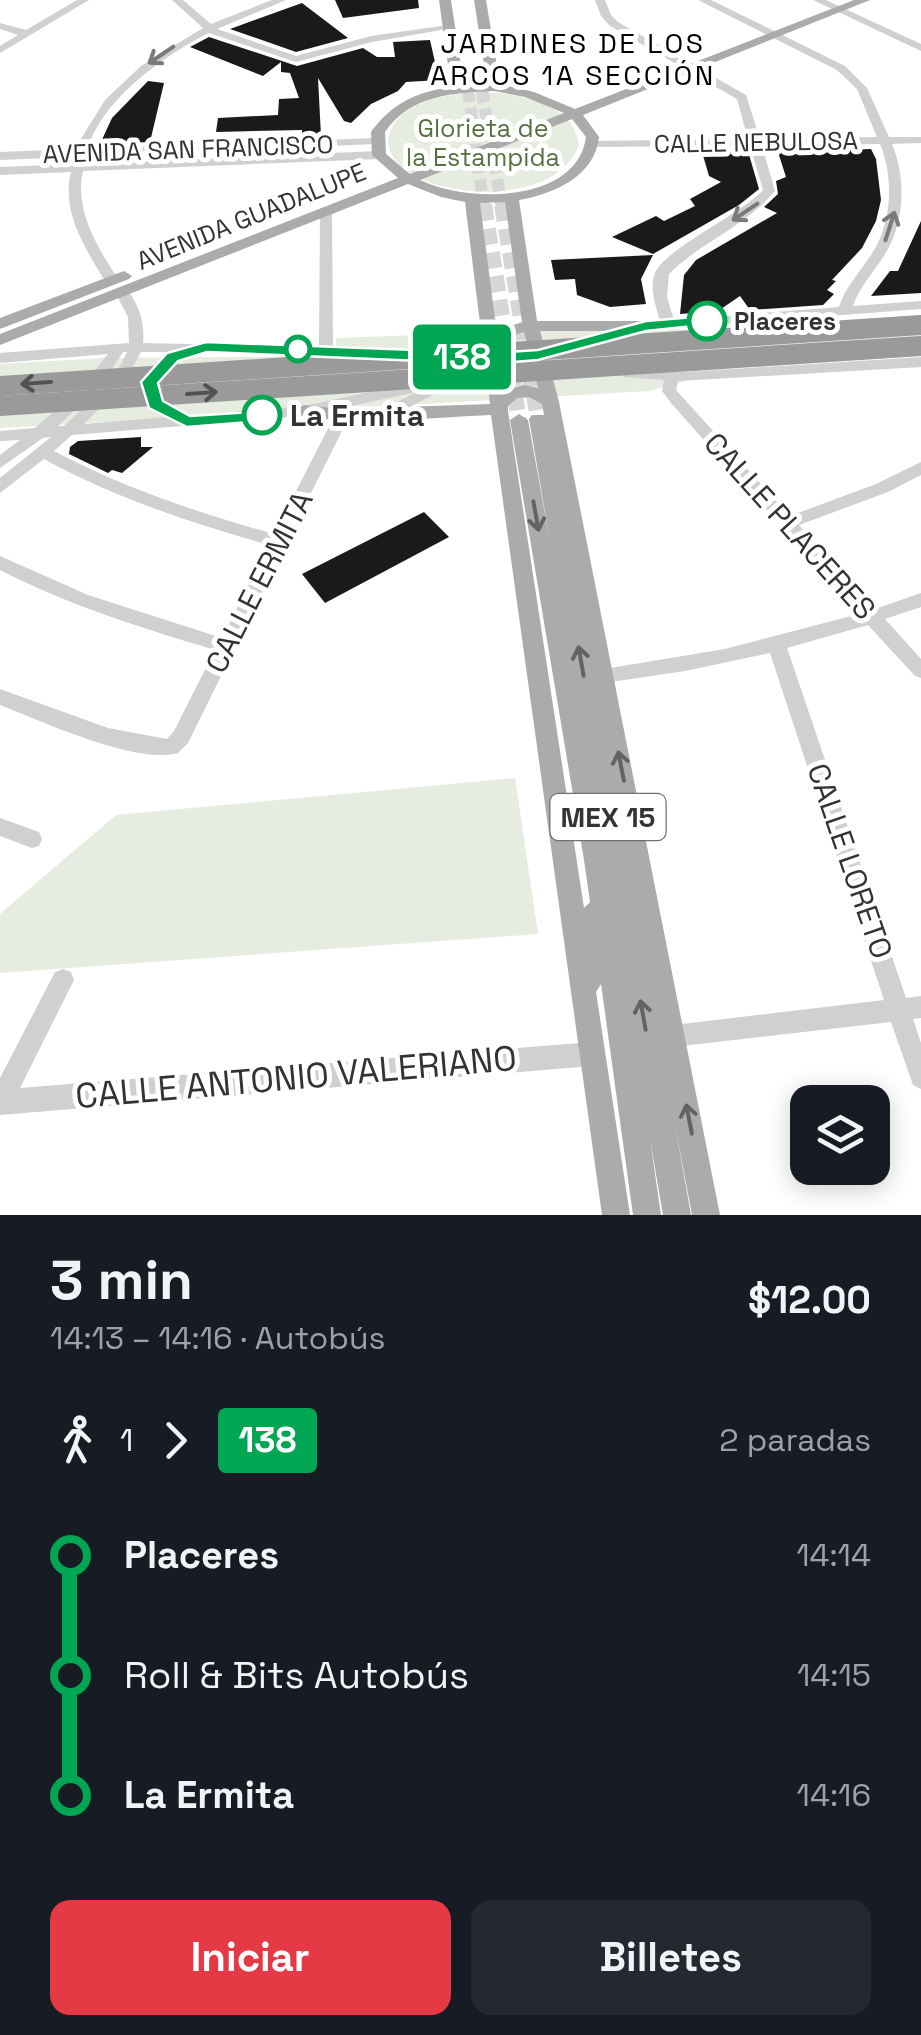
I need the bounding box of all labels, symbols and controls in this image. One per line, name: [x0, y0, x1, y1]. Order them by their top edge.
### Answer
district label: JARDINES DE LOS ARCOS 1A SECCIÓN: [430, 25, 716, 93]
one-way arrow: [148, 44, 176, 65]
park label: Glorieta de la Estampida: [406, 112, 560, 173]
street label: CALLE NEBULOSA: [654, 124, 859, 160]
street label: AVENIDA SAN FRANCISCO: [42, 128, 334, 170]
street label: AVENIDA GUADALUPE: [132, 155, 370, 277]
one-way arrow: [731, 202, 759, 223]
one-way arrow: [882, 211, 900, 243]
marker: Placeres: [688, 302, 726, 340]
place label: Placeres: [734, 305, 836, 337]
line badge: 138: [404, 324, 520, 390]
text: 138: [433, 335, 491, 379]
unlabelled marker: [285, 336, 311, 362]
one-way arrow: [21, 374, 53, 393]
one-way arrow: [186, 383, 218, 402]
marker: La Ermita: [243, 396, 281, 434]
place label: La Ermita: [290, 396, 424, 435]
street label: CALLE PLACERES: [696, 424, 884, 628]
street label: CALLE ERMITA: [197, 485, 322, 679]
one-way arrow: [527, 499, 546, 531]
one-way arrow: [571, 645, 590, 678]
one-way arrow: [611, 750, 630, 782]
street label: CALLE LORETO: [798, 758, 902, 964]
road number: MEX 15: [550, 794, 666, 840]
one-way arrow: [633, 1000, 652, 1032]
street label: CALLE ANTONIO VALERIANO: [74, 1036, 518, 1118]
map controls: [790, 1085, 890, 1185]
button: layers: [790, 1085, 890, 1185]
one-way arrow: [678, 1104, 697, 1136]
text: 3 min: [50, 1245, 193, 1315]
text: $12.00: [748, 1276, 871, 1324]
text: 14:13 – 14:16 · Autobús: [50, 1318, 385, 1358]
icon: walk: [50, 1413, 105, 1468]
icon: forward: [148, 1413, 203, 1468]
text: 138: [238, 1418, 297, 1462]
text: 1: [120, 1420, 133, 1460]
text: 2 paradas: [719, 1420, 871, 1460]
text: Placeres: [124, 1531, 279, 1579]
text: 14:14: [796, 1535, 871, 1575]
text: Roll & Bits Autobús: [124, 1651, 469, 1699]
text: 14:15: [797, 1655, 871, 1695]
text: La Ermita: [124, 1771, 294, 1819]
text: 14:16: [797, 1775, 871, 1815]
button: Iniciar: [50, 1900, 451, 2015]
button: Billetes: [471, 1900, 871, 2015]

